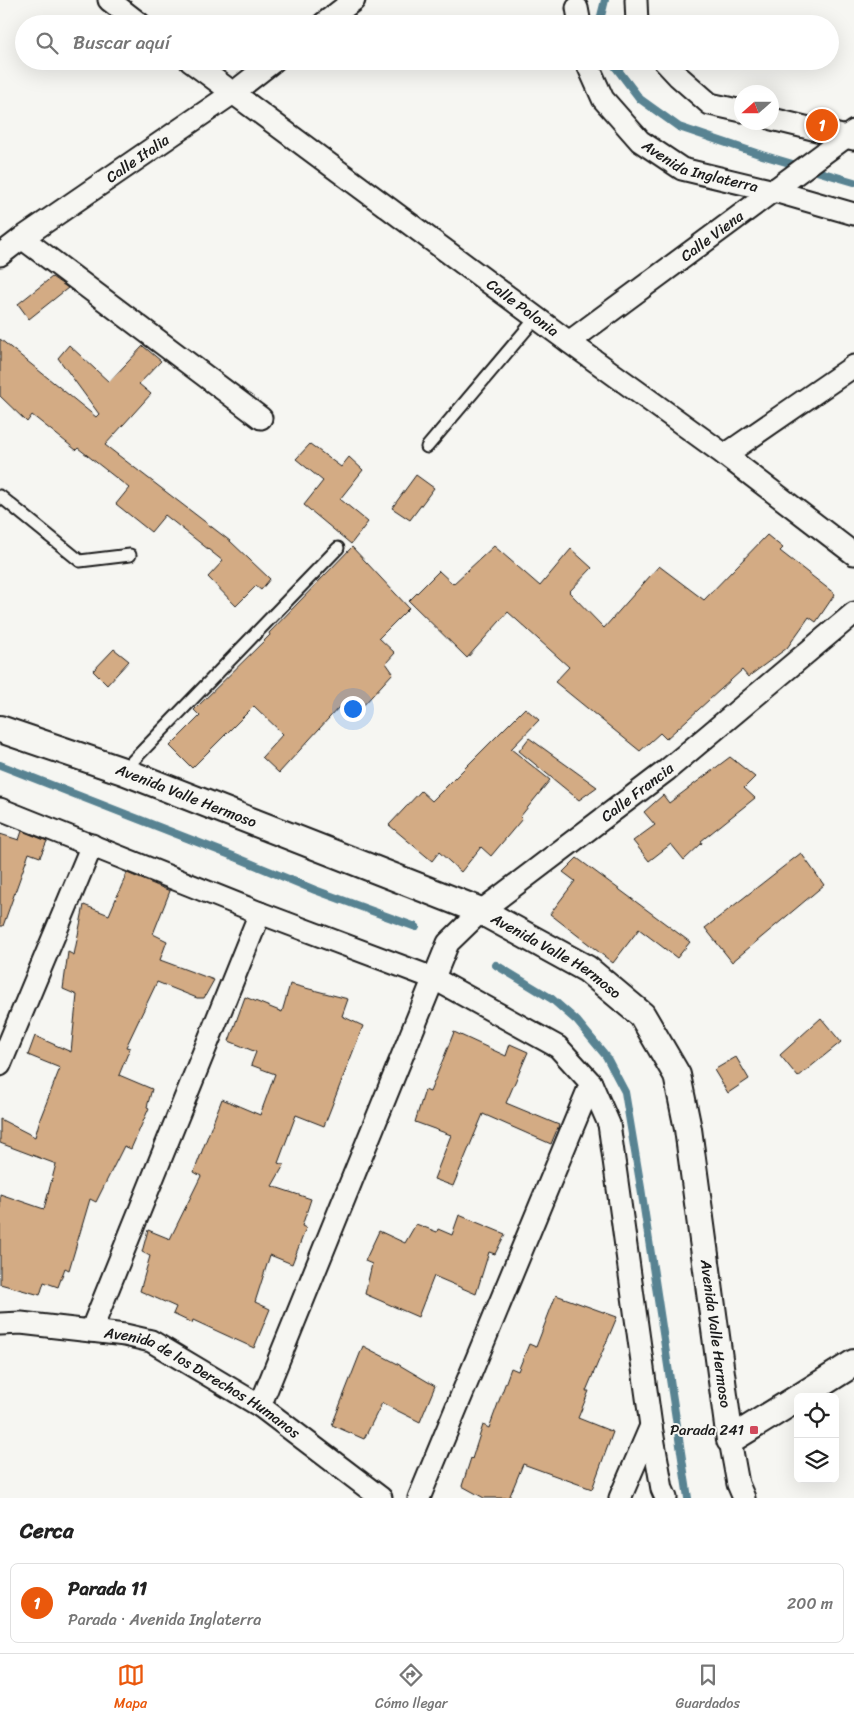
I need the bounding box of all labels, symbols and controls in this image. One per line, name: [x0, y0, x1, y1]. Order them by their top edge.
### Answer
search box: [15, 15, 839, 70]
text: Buscar aquí: [73, 26, 170, 59]
icon: search: [33, 29, 61, 57]
north arrow: [734, 85, 779, 130]
pin: 1: [806, 106, 838, 144]
street label: Calle Italia: [100, 127, 175, 190]
street label: Avenida Inglaterra: [636, 132, 761, 200]
street label: Calle Viena: [675, 203, 750, 268]
street label: Calle Polonia: [481, 272, 565, 344]
your location: [340, 696, 366, 722]
street label: Avenida Valle Hermoso: [112, 756, 261, 835]
street label: Calle Francia: [595, 756, 680, 829]
street label: Avenida Valle Hermoso: [485, 905, 627, 1006]
street label: Avenida Valle Hermoso: [693, 1257, 739, 1410]
street label: Avenida de los Derechos Humanos: [102, 1320, 306, 1445]
map controls: [794, 1393, 839, 1483]
button: locate: [794, 1393, 839, 1438]
place label: Parada 241: [670, 1417, 744, 1443]
marker: Parada 241: [748, 1424, 760, 1436]
button: layers: [794, 1438, 839, 1483]
text: Cerca: [20, 1512, 74, 1550]
text: Parada 11: [68, 1572, 147, 1605]
text: 1: [34, 1589, 40, 1618]
text: 200 m: [787, 1589, 833, 1618]
text: Parada · Avenida Inglaterra: [68, 1605, 261, 1634]
tab: Mapa: [114, 1661, 147, 1716]
tab: Cómo llegar: [375, 1661, 447, 1716]
tab: Guardados: [676, 1661, 740, 1716]

